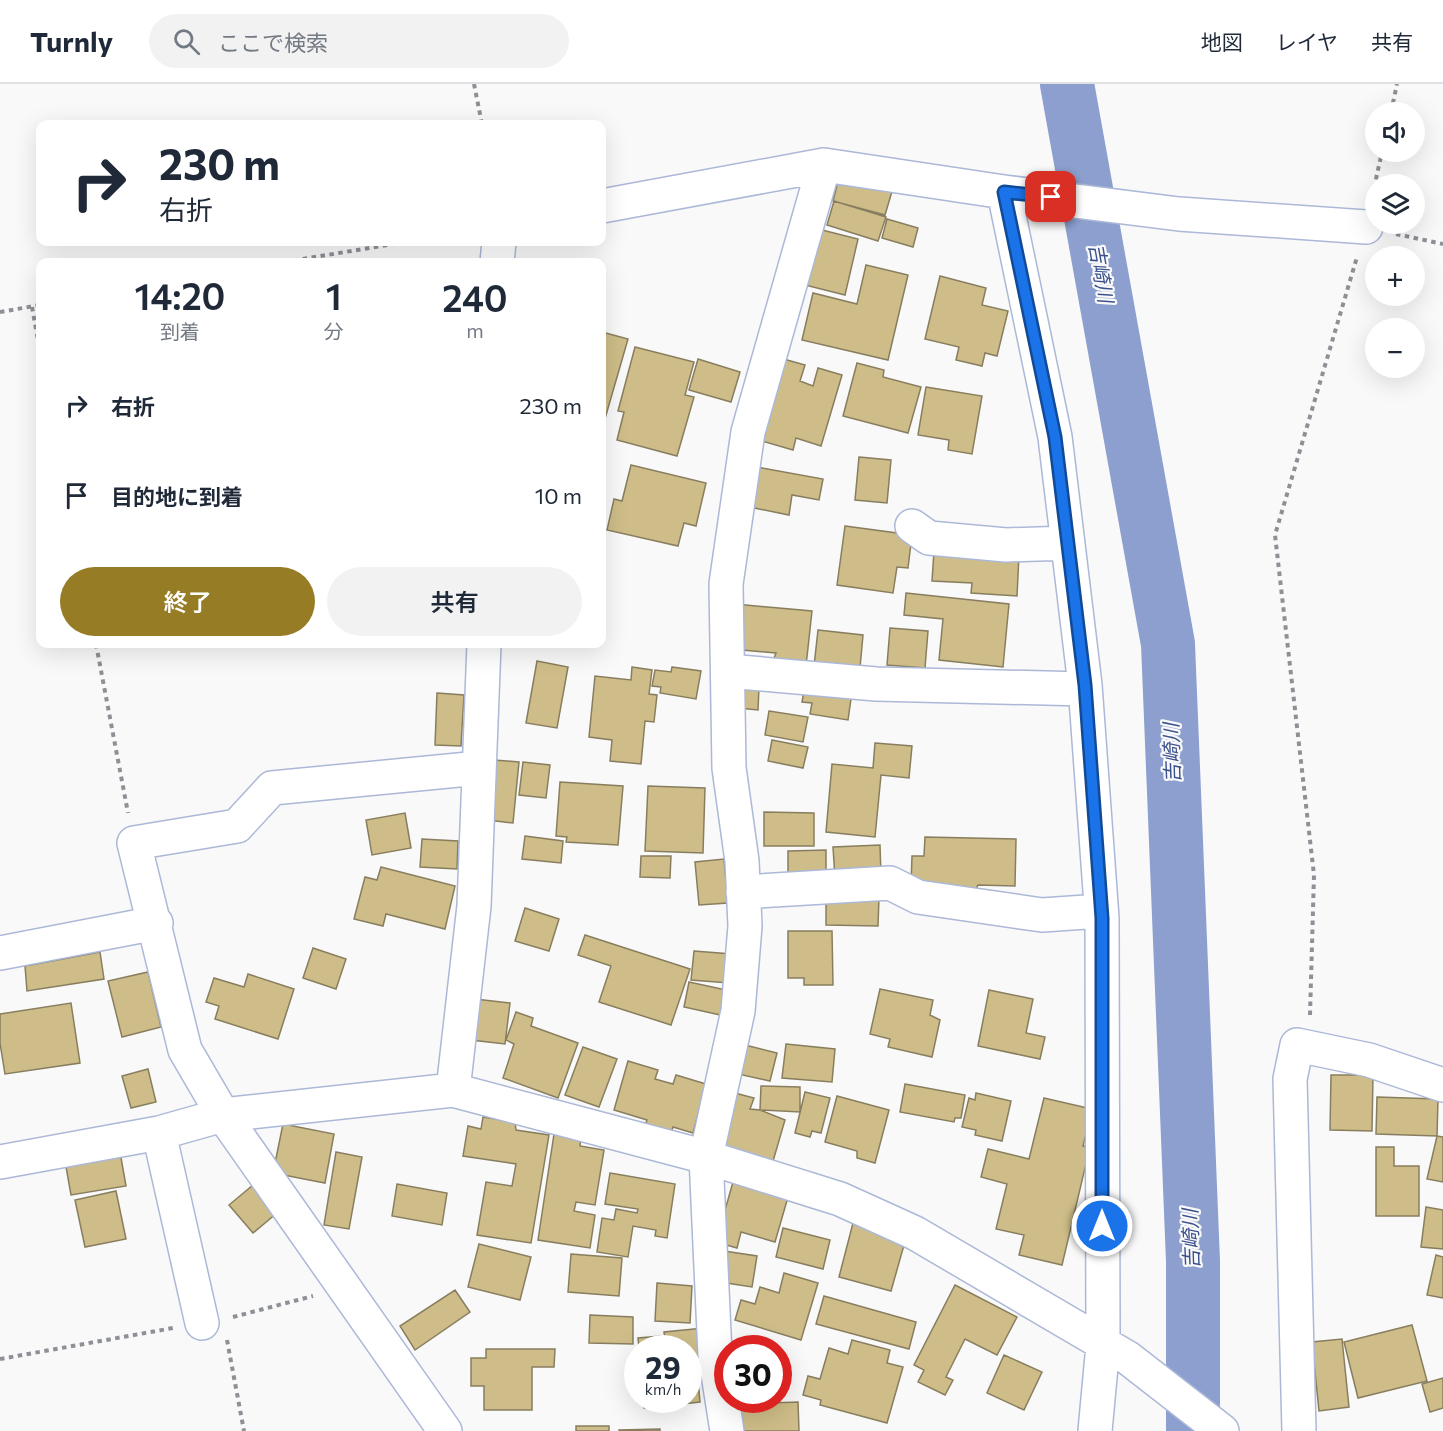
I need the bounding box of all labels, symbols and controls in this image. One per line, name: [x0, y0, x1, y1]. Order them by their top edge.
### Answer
search box: [149, 14, 569, 68]
text: Turnly: [30, 24, 113, 58]
icon: search: [170, 25, 203, 58]
text: ここで検索: [218, 29, 328, 56]
text: 地図: [1201, 29, 1243, 54]
text: レイヤ: [1276, 29, 1338, 54]
text: 共有: [1371, 29, 1413, 54]
map controls: [1365, 102, 1425, 378]
button: sound: [1365, 102, 1425, 162]
text: 230 m: [159, 137, 280, 189]
icon: right: [60, 144, 138, 222]
pin: [1025, 171, 1076, 222]
button: layers: [1365, 174, 1425, 234]
icon: arrive: [1034, 180, 1067, 213]
text: 右折: [159, 193, 213, 226]
water label: 吉崎川: [1085, 241, 1119, 306]
button: +: [1365, 246, 1425, 306]
text: 14:20: [134, 273, 225, 317]
text: 1: [326, 273, 342, 317]
text: 240: [442, 275, 508, 319]
text: m: [466, 318, 484, 342]
button: −: [1365, 318, 1425, 378]
text: 到着: [160, 319, 200, 343]
text: 分: [324, 319, 344, 343]
icon: right: [60, 389, 93, 422]
text: 230 m: [519, 392, 582, 419]
text: 右折: [111, 393, 155, 420]
icon: arrive: [60, 479, 93, 512]
text: 10 m: [535, 482, 582, 509]
text: 目的地に到着: [111, 483, 243, 510]
button: 終了: [60, 567, 315, 636]
button: 共有: [327, 567, 582, 636]
water label: 吉崎川: [1158, 721, 1184, 783]
position arrow: [1070, 1194, 1134, 1258]
water label: 吉崎川: [1177, 1207, 1203, 1269]
speed limit sign: 30: [714, 1335, 792, 1413]
text: 29: [645, 1348, 681, 1385]
text: km/h: [645, 1380, 681, 1398]

